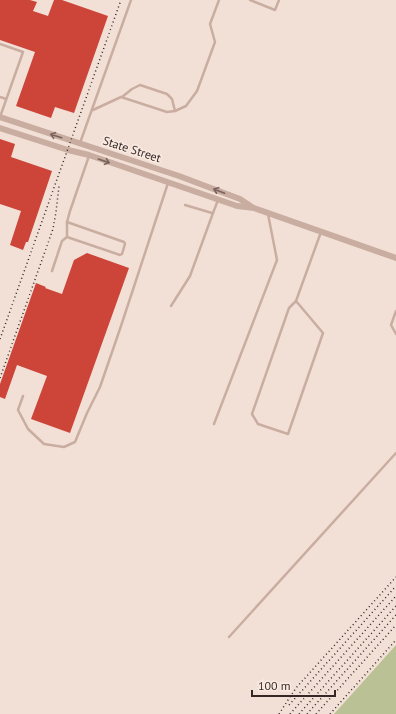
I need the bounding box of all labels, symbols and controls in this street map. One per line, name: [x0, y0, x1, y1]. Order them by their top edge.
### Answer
one-way arrow: [50, 132, 63, 139]
street label: State Street: [101, 133, 163, 165]
one-way arrow: [98, 157, 110, 165]
one-way arrow: [213, 187, 225, 195]
scale bar: [252, 672, 335, 698]
text: 100 m: [258, 678, 291, 693]

